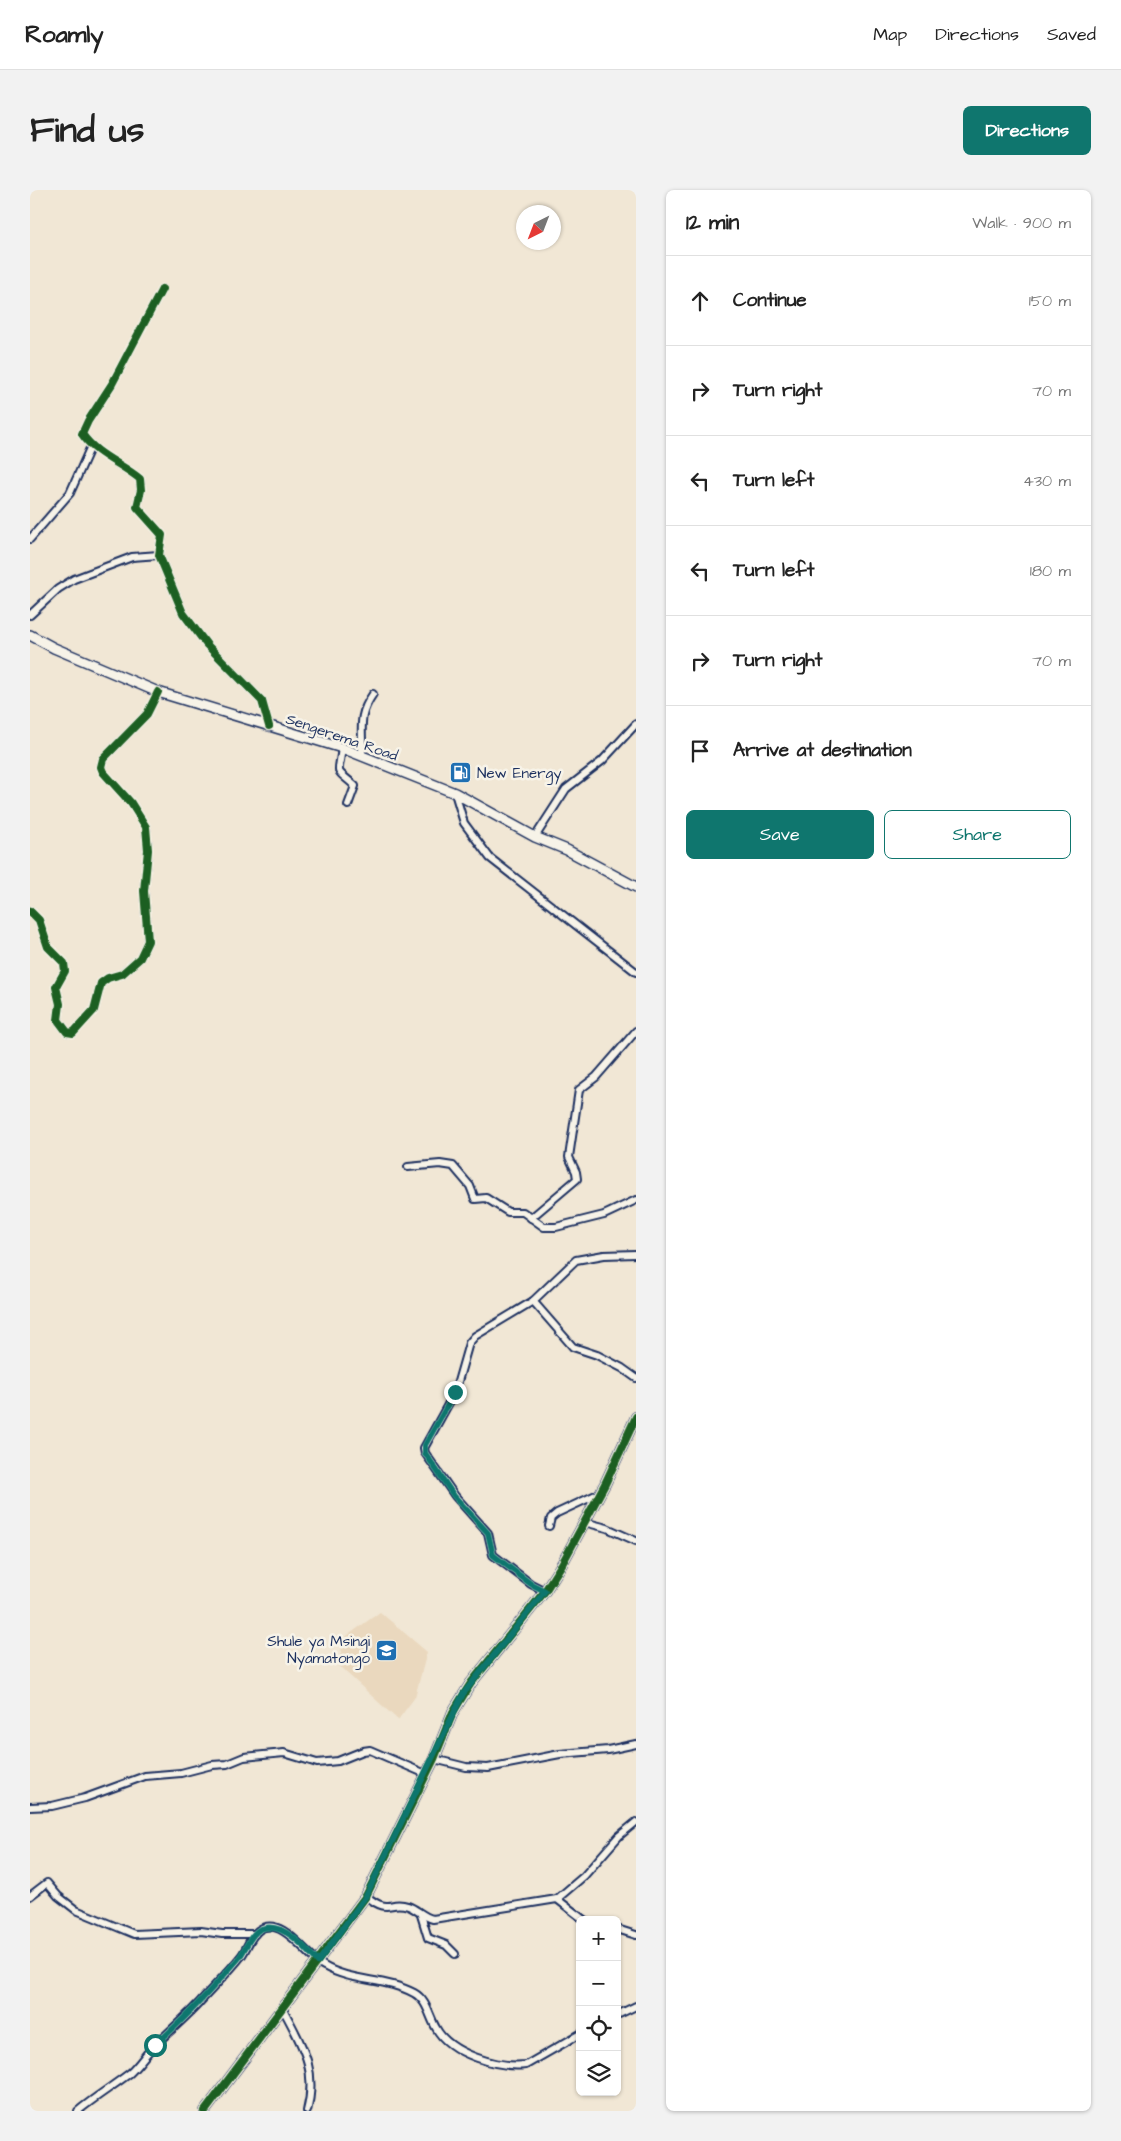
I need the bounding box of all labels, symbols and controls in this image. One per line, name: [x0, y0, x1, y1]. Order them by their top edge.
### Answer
text: Roamly: [25, 18, 103, 52]
text: Map: [873, 22, 907, 47]
text: Directions: [935, 22, 1019, 47]
text: Saved: [1047, 22, 1096, 47]
text: Find us: [30, 106, 144, 155]
button: Directions: [963, 106, 1091, 155]
north arrow: [516, 205, 561, 250]
text: 12 min: [686, 208, 739, 237]
text: Walk · 900 m: [972, 212, 1071, 234]
icon: ahead: [686, 287, 714, 315]
text: Continue: [733, 287, 807, 314]
text: 150 m: [1029, 290, 1071, 312]
icon: right: [686, 377, 714, 405]
text: Turn right: [733, 377, 822, 404]
text: 70 m: [1032, 380, 1071, 402]
icon: left: [686, 467, 714, 495]
text: Turn left: [733, 467, 814, 494]
text: 430 m: [1023, 470, 1071, 492]
icon: left: [686, 557, 714, 585]
text: Turn left: [733, 557, 814, 584]
text: 180 m: [1030, 560, 1071, 582]
icon: right: [686, 647, 714, 675]
text: Turn right: [733, 647, 822, 674]
text: 70 m: [1032, 650, 1071, 672]
street label: Sengerema Road: [283, 708, 401, 768]
icon: arrive: [686, 737, 714, 765]
text: Arrive at destination: [733, 737, 912, 764]
fuel station icon: New Energy: [449, 761, 473, 785]
place label: New Energy: [477, 763, 561, 785]
button: Save: [686, 810, 874, 859]
button: Share: [884, 810, 1071, 859]
route end: [444, 1381, 467, 1404]
place label: Shule ya Msingi Nyamatongo: [267, 1631, 371, 1670]
school or university icon: Shule ya Msingi Nyamatongo: [374, 1638, 398, 1662]
map controls: [576, 1916, 621, 2096]
button: +: [576, 1916, 621, 1961]
button: −: [576, 1961, 621, 2006]
button: locate: [576, 2006, 621, 2051]
route start: [144, 2034, 167, 2057]
button: layers: [576, 2051, 621, 2096]

